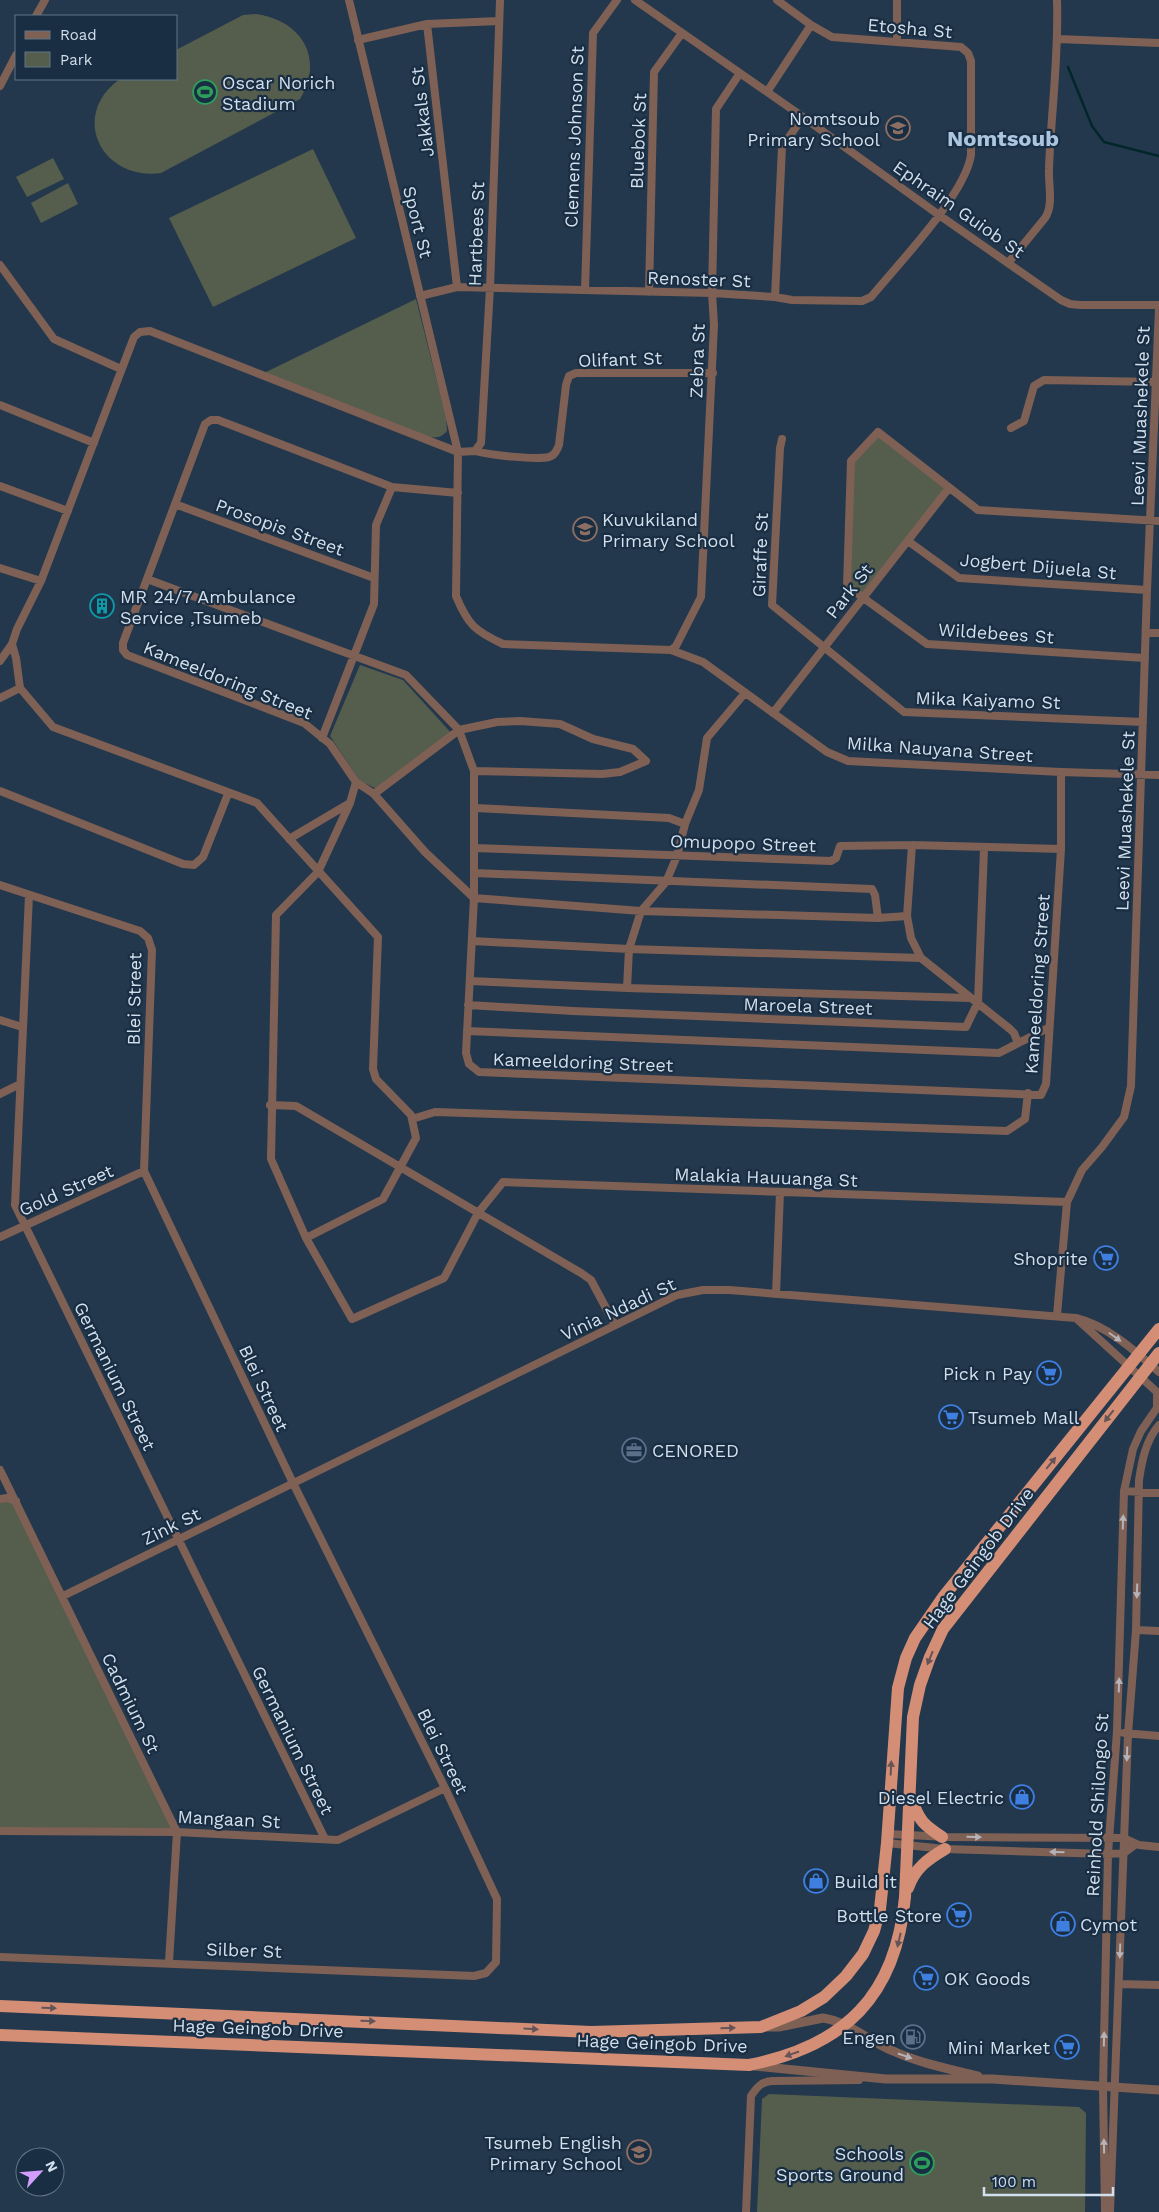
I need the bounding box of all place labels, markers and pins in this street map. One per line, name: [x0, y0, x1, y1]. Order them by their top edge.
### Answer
place label: Oscar Norich Stadium: [222, 72, 336, 114]
sports icon: Oscar Norich Stadium: [192, 79, 218, 105]
place label: Nomtsoub Primary School: [747, 108, 880, 150]
school or university icon: Nomtsoub Primary School: [885, 115, 911, 141]
place label: Kuvukiland Primary School: [602, 509, 735, 551]
school or university icon: Kuvukiland Primary School: [572, 516, 598, 542]
place label: MR 24/7 Ambulance Service ,Tsumeb: [120, 586, 296, 628]
building icon: MR 24/7 Ambulance Service ,Tsumeb: [89, 593, 115, 619]
supermarket icon: Shoprite: [1093, 1245, 1119, 1271]
place label: Shoprite: [1013, 1248, 1088, 1269]
supermarket icon: Pick n Pay: [1036, 1360, 1062, 1386]
place label: Pick n Pay: [943, 1363, 1033, 1384]
supermarket icon: Tsumeb Mall: [938, 1404, 964, 1430]
place label: Tsumeb Mall: [968, 1407, 1080, 1428]
office icon: CENORED: [621, 1437, 647, 1463]
place label: CENORED: [652, 1440, 739, 1461]
shop icon: Diesel Electric: [1009, 1784, 1035, 1810]
place label: Diesel Electric: [878, 1787, 1004, 1808]
shop icon: Build it: [803, 1868, 829, 1894]
place label: Build it: [834, 1871, 897, 1892]
supermarket icon: Bottle Store: [946, 1902, 972, 1928]
place label: Bottle Store: [836, 1905, 942, 1926]
shop icon: Cymot: [1050, 1911, 1076, 1937]
place label: Cymot: [1080, 1914, 1137, 1935]
supermarket icon: OK Goods: [913, 1965, 939, 1991]
place label: OK Goods: [944, 1968, 1031, 1989]
fuel station icon: Engen: [900, 2024, 926, 2050]
place label: Engen: [842, 2027, 896, 2048]
supermarket icon: Mini Market: [1054, 2034, 1080, 2060]
place label: Mini Market: [947, 2037, 1050, 2058]
place label: Tsumeb English Primary School: [484, 2132, 622, 2174]
school or university icon: Tsumeb English Primary School: [626, 2139, 652, 2165]
place label: Schools Sports Ground: [776, 2143, 904, 2185]
sports icon: Schools Sports Ground: [909, 2150, 935, 2176]

